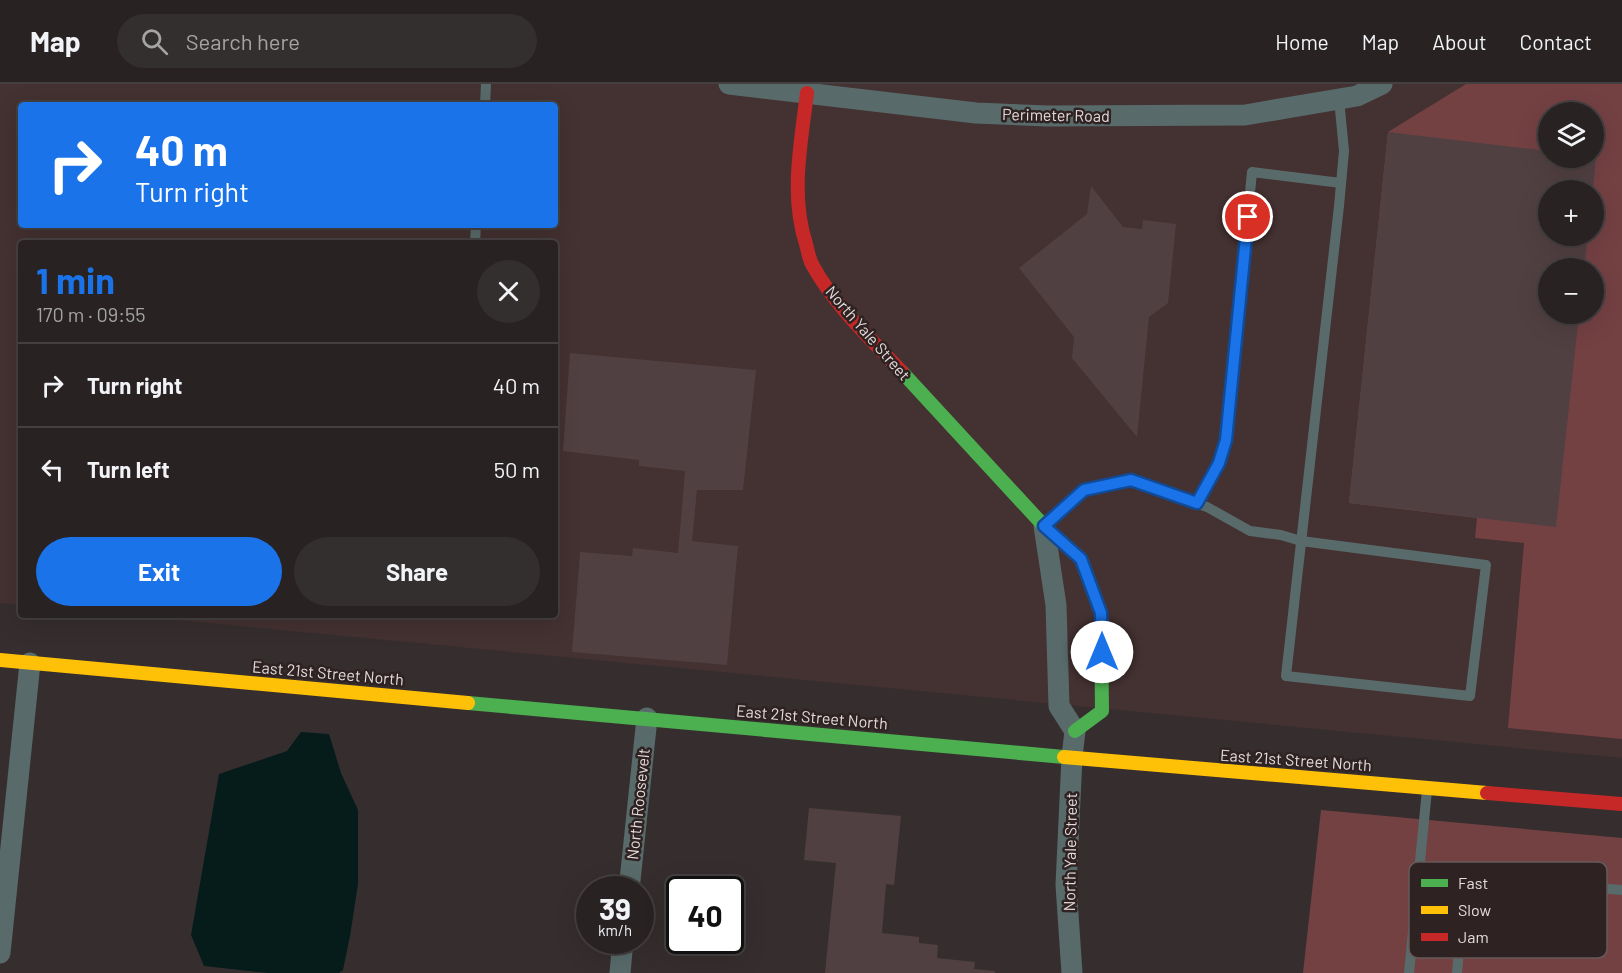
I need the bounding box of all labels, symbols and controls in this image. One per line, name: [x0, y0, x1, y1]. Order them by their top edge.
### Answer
search box: [117, 14, 537, 68]
text: Map: [30, 24, 81, 58]
icon: search: [138, 25, 171, 58]
text: Search here: [186, 28, 300, 54]
text: Home: [1275, 29, 1329, 54]
text: Map: [1362, 29, 1399, 54]
text: About: [1432, 29, 1487, 54]
text: Contact: [1520, 29, 1592, 54]
map controls: [1538, 102, 1604, 324]
button: layers: [1538, 102, 1604, 168]
street label: Perimeter Road: [1002, 104, 1110, 125]
text: 40 m: [135, 124, 228, 174]
icon: right: [36, 126, 114, 204]
text: Turn right: [135, 175, 249, 207]
button: +: [1538, 180, 1604, 246]
pin: [1222, 191, 1273, 242]
icon: arrive: [1231, 200, 1264, 233]
text: 1 min: [36, 258, 115, 301]
button: −: [1538, 258, 1604, 324]
button: close: [477, 260, 540, 323]
street label: North Yale Street: [822, 282, 915, 384]
text: 170 m · 09:55: [36, 302, 146, 326]
icon: right: [36, 369, 69, 402]
text: Turn right: [87, 372, 182, 398]
text: 40 m: [493, 372, 540, 398]
icon: left: [36, 453, 69, 486]
text: Turn left: [87, 456, 170, 482]
text: 50 m: [494, 456, 540, 482]
button: Exit: [36, 537, 282, 606]
button: Share: [294, 537, 540, 606]
position arrow: [1070, 620, 1134, 684]
street label: East 21st Street North: [251, 656, 405, 689]
street label: East 21st Street North: [735, 700, 889, 733]
street label: East 21st Street North: [1219, 745, 1373, 774]
street label: North Roosevelt: [622, 747, 653, 861]
street label: North Yale Street: [1059, 792, 1080, 912]
legend: [1409, 862, 1607, 958]
text: Fast: [1458, 873, 1488, 892]
speed limit sign: 40: [666, 876, 744, 954]
text: 39: [599, 890, 631, 926]
text: Slow: [1458, 900, 1491, 919]
text: km/h: [598, 921, 632, 939]
text: Jam: [1458, 927, 1489, 946]

